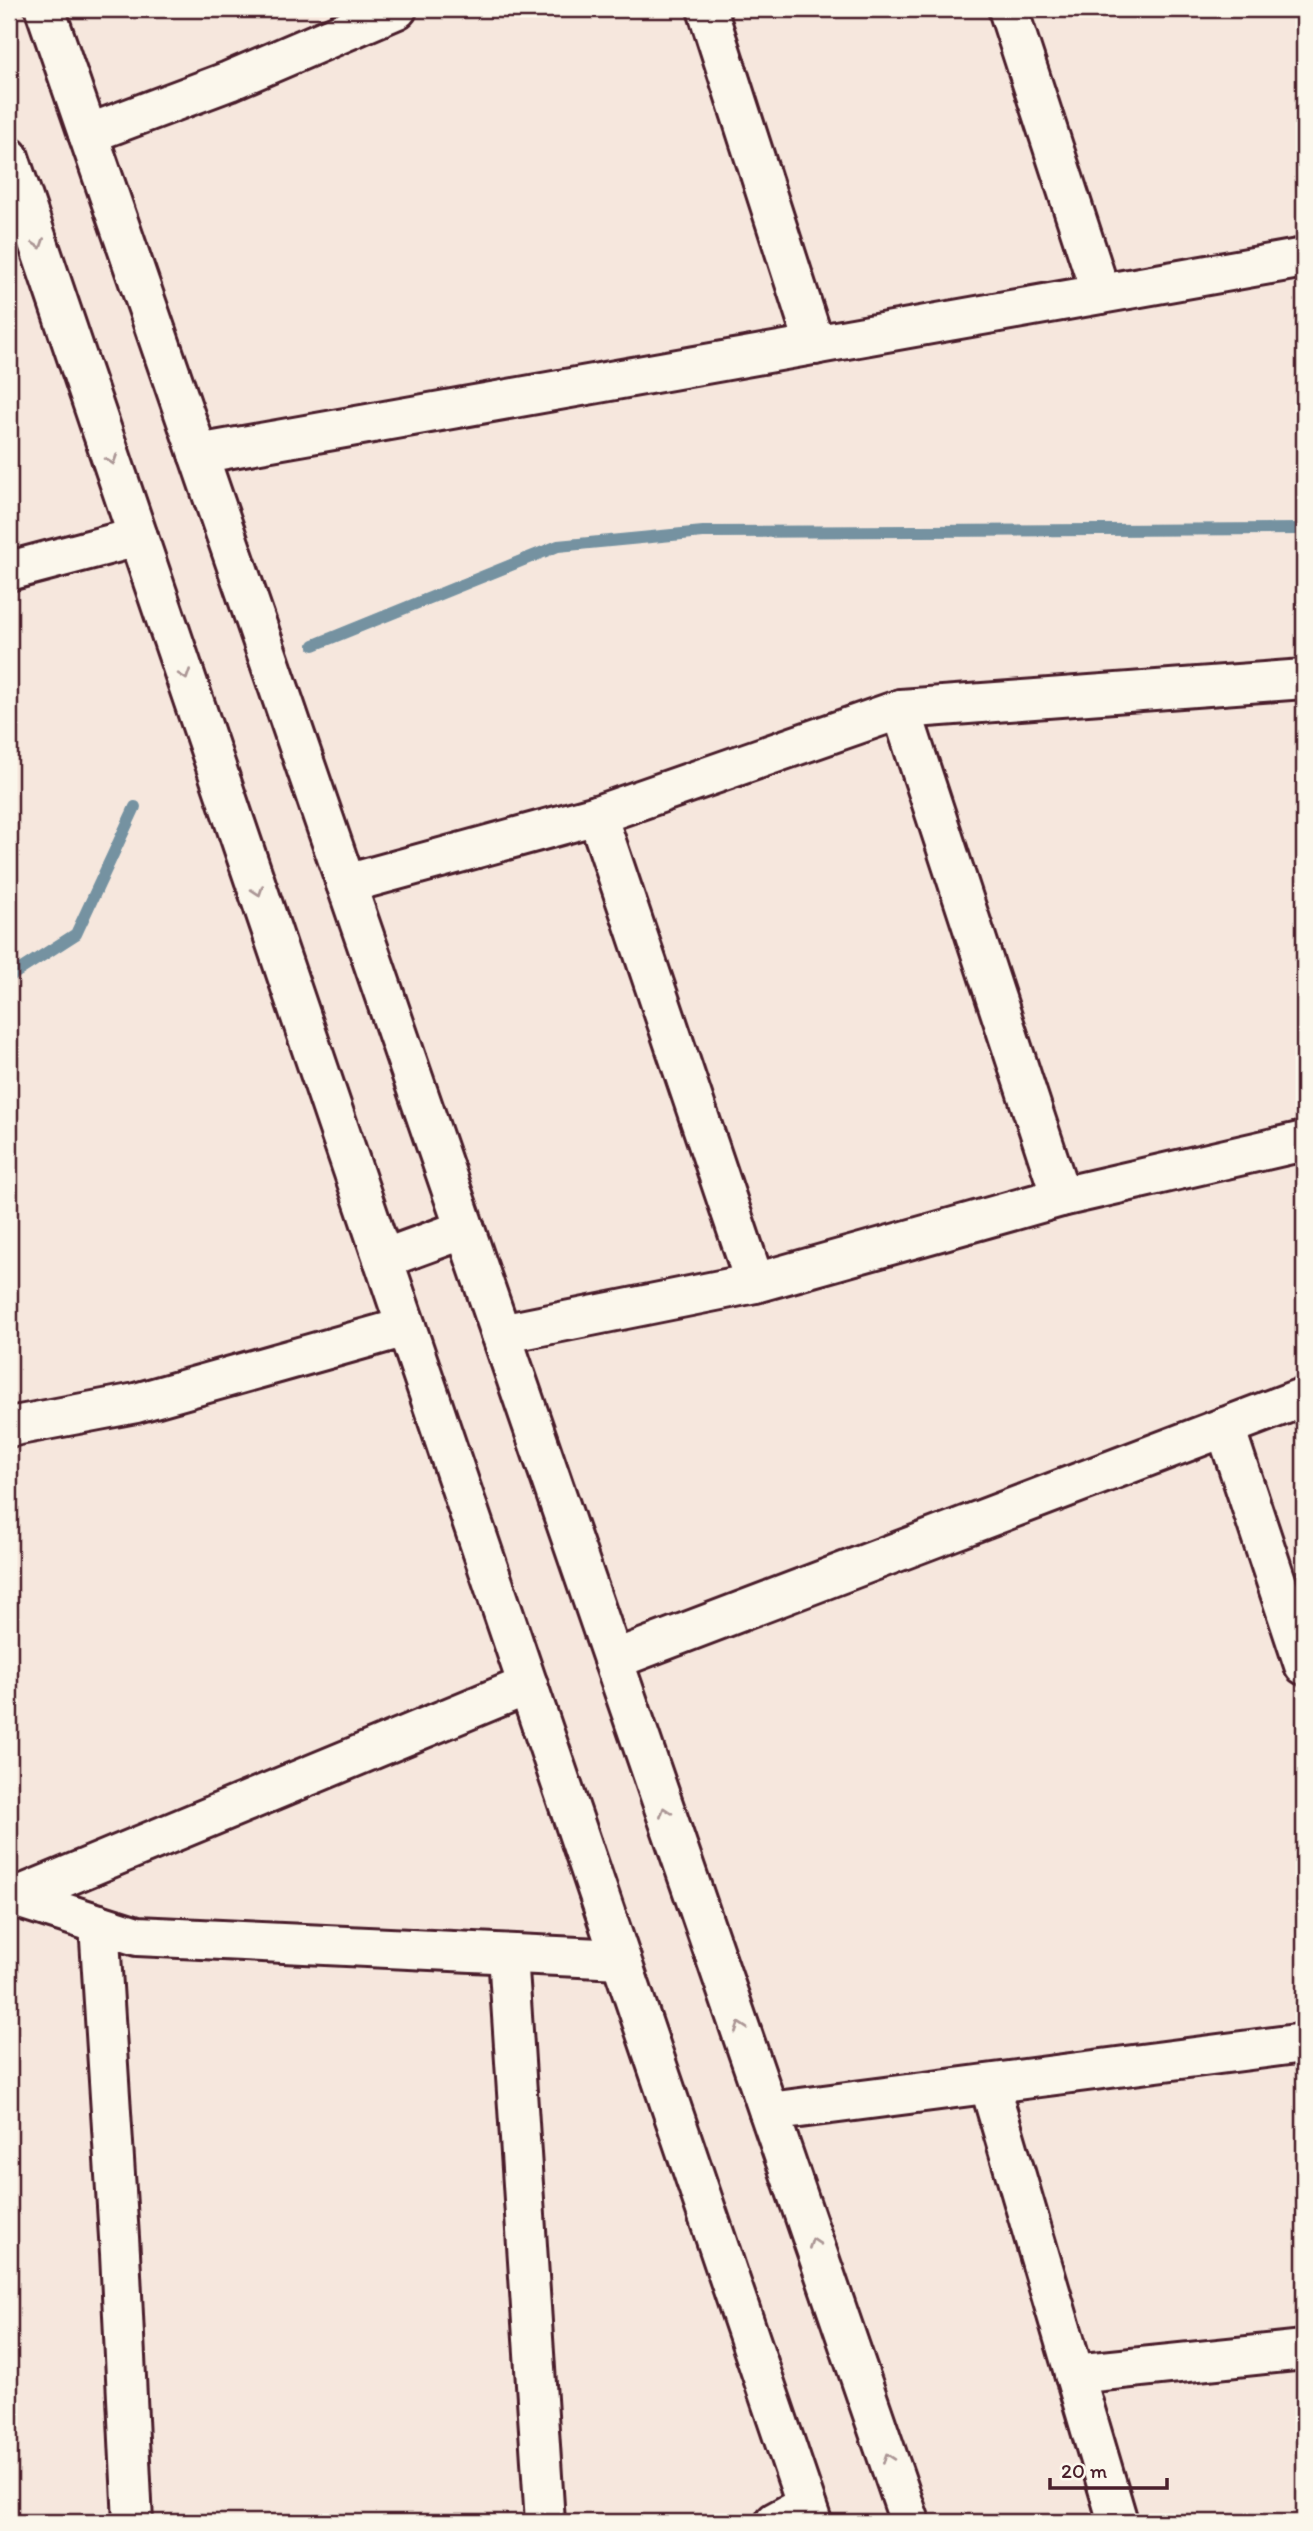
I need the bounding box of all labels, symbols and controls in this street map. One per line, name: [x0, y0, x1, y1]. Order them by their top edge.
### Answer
one-way arrow: [31, 238, 45, 250]
one-way arrow: [104, 453, 118, 465]
one-way arrow: [177, 669, 191, 681]
one-way arrow: [250, 884, 264, 896]
one-way arrow: [659, 1807, 674, 1819]
one-way arrow: [734, 2022, 748, 2034]
one-way arrow: [808, 2237, 822, 2249]
scale bar: [1050, 2447, 1168, 2491]
one-way arrow: [882, 2452, 896, 2464]
text: 20 m: [1061, 2458, 1108, 2483]

